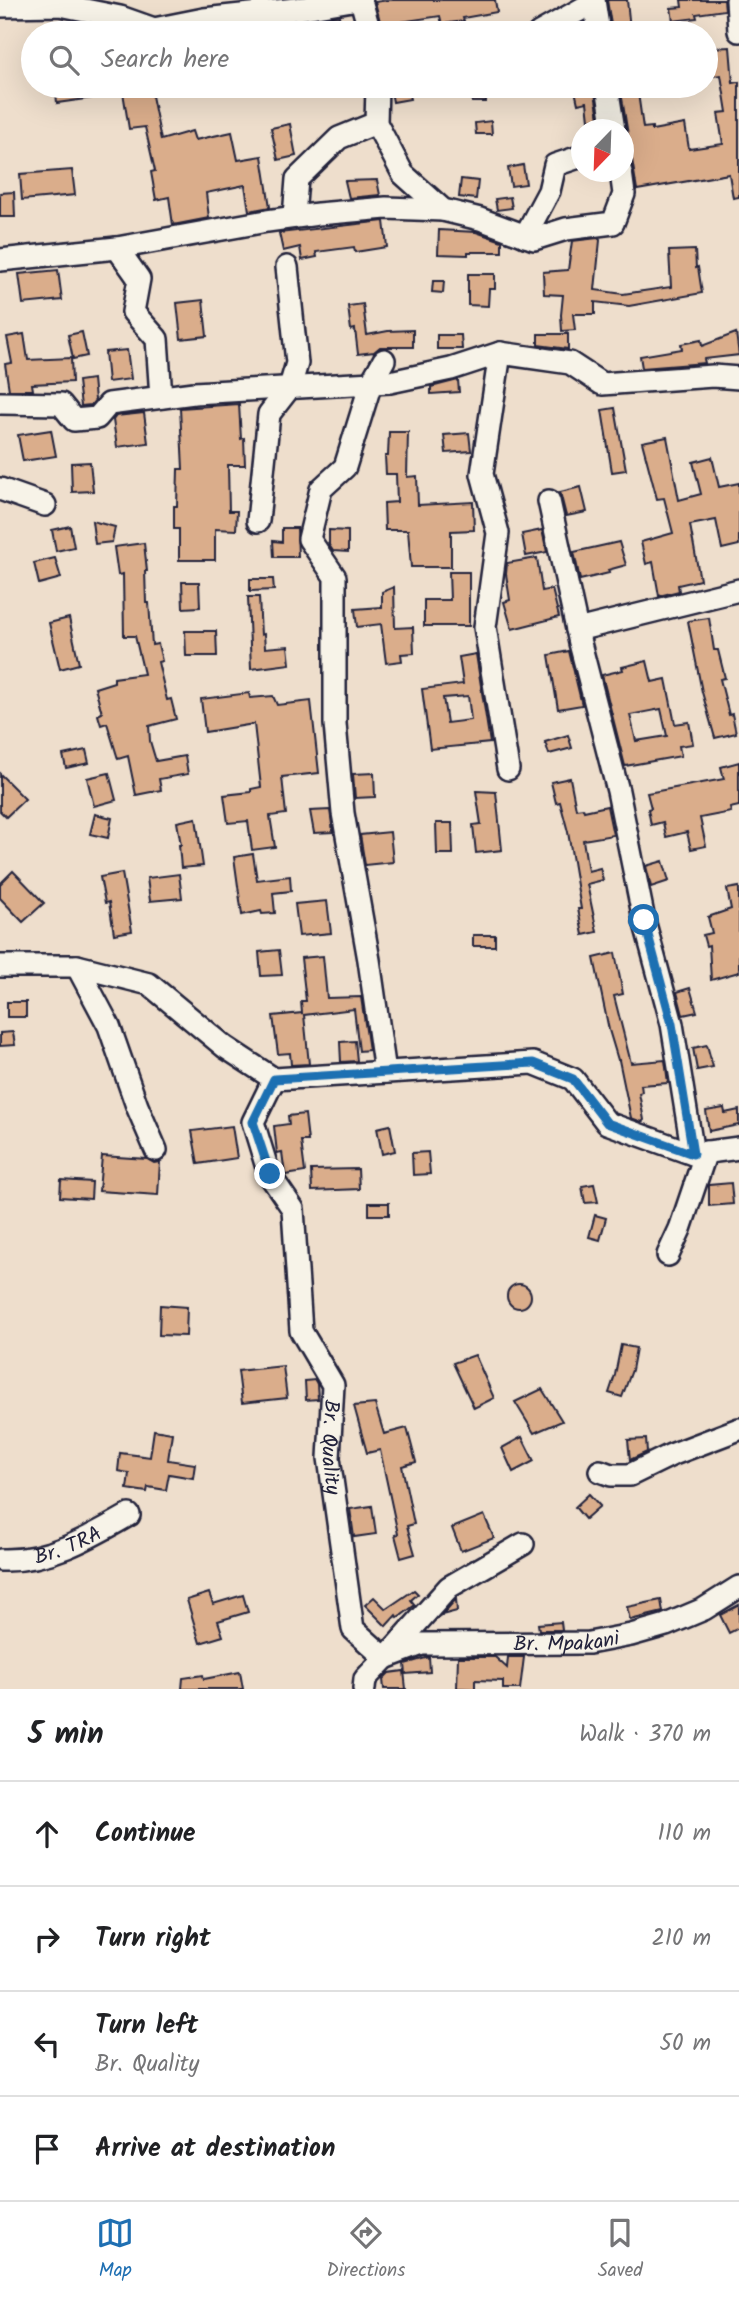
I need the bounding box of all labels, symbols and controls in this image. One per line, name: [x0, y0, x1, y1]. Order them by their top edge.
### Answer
search box: [21, 21, 718, 98]
text: Search here: [101, 39, 229, 81]
icon: search: [45, 41, 83, 79]
north arrow: [571, 119, 634, 182]
route start: [628, 904, 659, 935]
route end: [254, 1158, 285, 1189]
street label: Br. Quality: [311, 1399, 349, 1497]
street label: Br. TRA: [31, 1518, 108, 1575]
street label: Br. Mpakani: [513, 1622, 623, 1661]
text: 5 min: [28, 1711, 104, 1759]
text: Walk · 370 m: [579, 1717, 711, 1753]
text: Continue: [95, 1813, 196, 1855]
icon: ahead: [28, 1815, 66, 1853]
text: 110 m: [658, 1816, 711, 1852]
text: Turn right: [95, 1918, 211, 1960]
icon: right: [28, 1920, 66, 1958]
text: 210 m: [651, 1921, 711, 1957]
text: Turn left: [95, 2005, 198, 2047]
icon: left: [28, 2025, 66, 2063]
text: 50 m: [660, 2026, 711, 2062]
text: Br. Quality: [95, 2047, 199, 2083]
text: Arrive at destination: [95, 2128, 335, 2170]
icon: arrive: [28, 2130, 66, 2168]
tab: Map: [96, 2214, 134, 2286]
tab: Directions: [327, 2214, 405, 2286]
tab: Saved: [598, 2214, 643, 2286]

